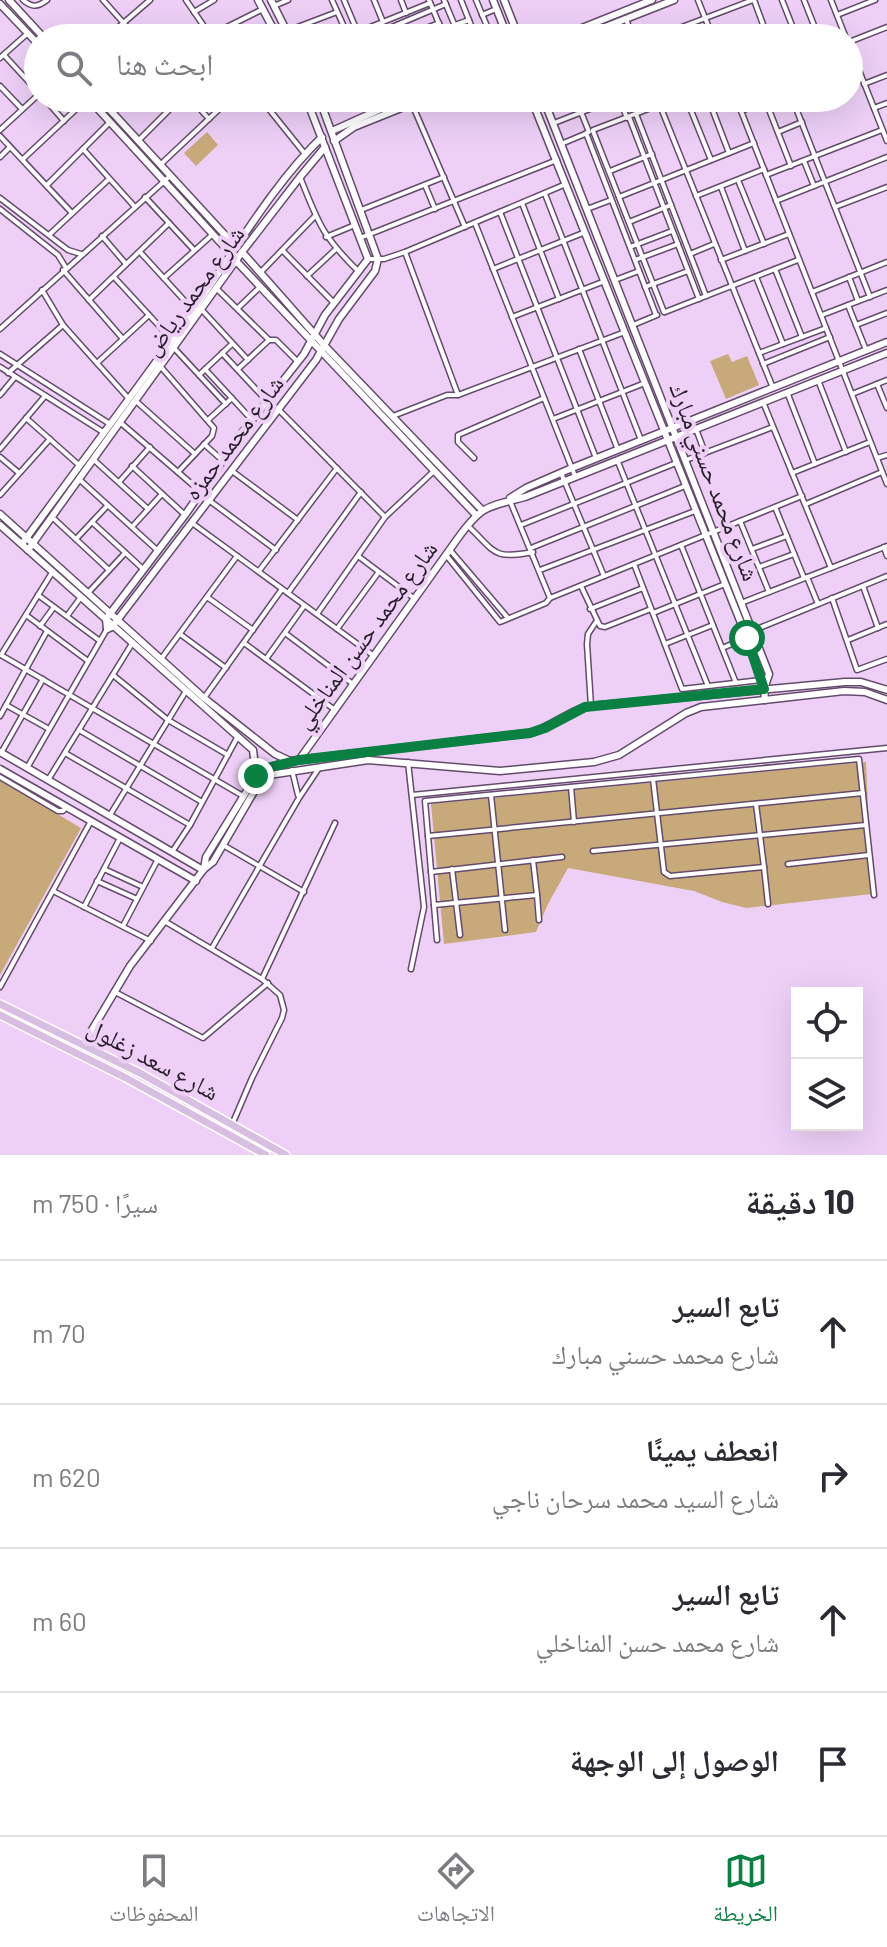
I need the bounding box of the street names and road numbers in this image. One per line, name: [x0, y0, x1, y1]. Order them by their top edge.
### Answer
street label: شارع محمد رياض: [136, 220, 251, 362]
street label: شارع محمد حمزه: [177, 369, 291, 506]
street label: شارع محمد حسني مبارك: [659, 378, 766, 587]
street label: شارع محمد حسن المناخلي: [287, 535, 448, 737]
street label: شارع سعد زغلول: [82, 1012, 225, 1107]

